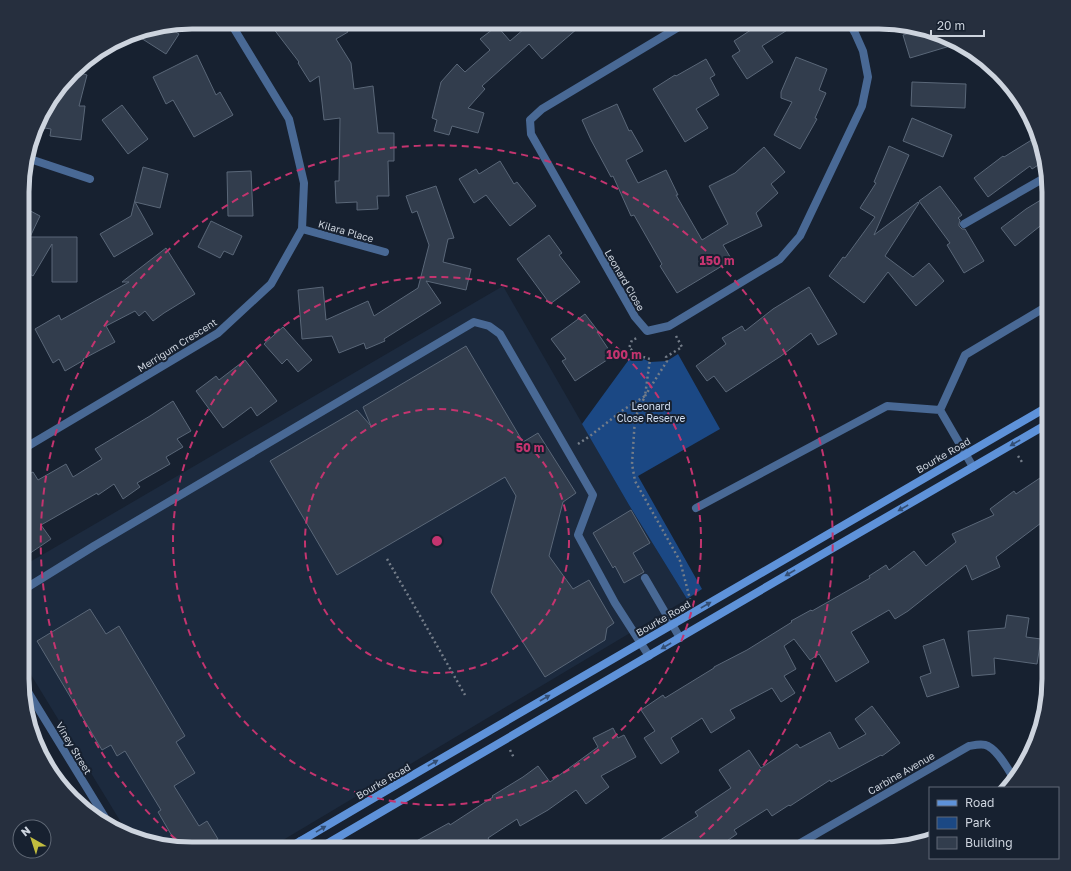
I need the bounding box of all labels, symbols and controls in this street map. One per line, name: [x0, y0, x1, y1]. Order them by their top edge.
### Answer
scale bar: [931, 12, 984, 38]
text: 20 m: [937, 18, 965, 33]
street label: Kilara Place: [317, 217, 375, 245]
street label: Leonard Close: [603, 247, 647, 313]
text: 150 m: [700, 253, 734, 268]
street label: Merrigum Crescent: [135, 316, 219, 374]
text: 100 m: [606, 347, 642, 362]
park label: Leonard Close Reserve: [617, 400, 685, 424]
street label: Bourke Road: [914, 435, 972, 475]
one-way arrow: [1009, 439, 1021, 446]
text: 50 m: [516, 440, 544, 455]
one-way arrow: [897, 505, 908, 512]
centre of rings: [430, 534, 444, 548]
one-way arrow: [784, 570, 796, 577]
street label: Bourke Road: [634, 598, 692, 638]
one-way arrow: [700, 601, 712, 608]
one-way arrow: [660, 642, 672, 649]
one-way arrow: [540, 694, 551, 701]
street label: Viney Street: [54, 720, 94, 776]
street label: Carbine Avenue: [866, 749, 937, 797]
one-way arrow: [427, 760, 439, 767]
street label: Bourke Road: [354, 761, 412, 801]
legend: [929, 787, 1059, 859]
text: Road: [965, 795, 994, 810]
text: Park: [965, 815, 991, 830]
north arrow: [12, 819, 52, 859]
text: N: [18, 823, 33, 839]
one-way arrow: [315, 825, 327, 832]
text: Building: [965, 835, 1013, 850]

